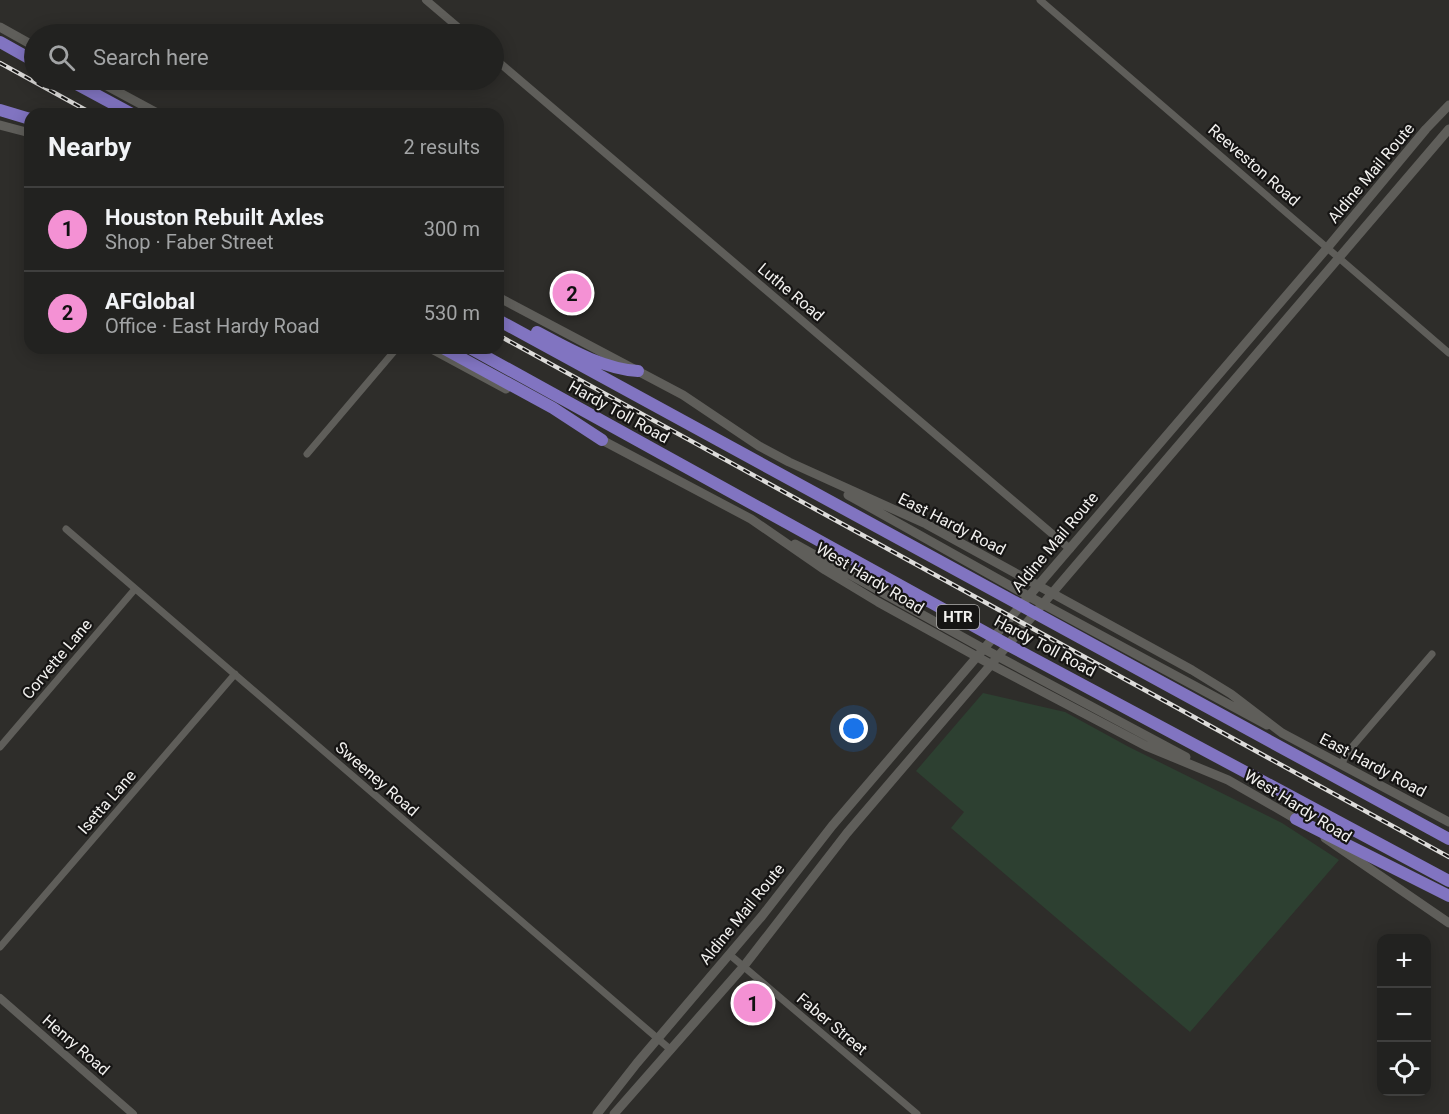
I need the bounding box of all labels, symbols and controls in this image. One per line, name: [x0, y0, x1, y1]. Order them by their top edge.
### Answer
search box: [24, 24, 504, 90]
icon: search: [45, 41, 78, 74]
text: Search here: [93, 45, 209, 70]
street label: Aldine Mail Route: [1324, 119, 1418, 227]
street label: Reeveston Road: [1204, 120, 1304, 210]
text: Nearby: [48, 132, 131, 162]
text: 2 results: [404, 135, 480, 159]
text: Houston Rebuilt Axles: [105, 205, 324, 230]
text: 1: [62, 217, 73, 241]
text: 300 m: [424, 217, 480, 241]
text: Shop · Faber Street: [105, 230, 274, 254]
street label: Luthe Road: [754, 259, 828, 325]
pin: 2: [552, 270, 592, 316]
text: AFGlobal: [105, 289, 195, 314]
text: 2: [62, 301, 73, 325]
text: 530 m: [424, 301, 480, 325]
text: Office · East Hardy Road: [105, 314, 319, 338]
street label: Hardy Toll Road: [565, 377, 673, 447]
street label: Aldine Mail Route: [1008, 488, 1102, 596]
street label: East Hardy Road: [895, 489, 1009, 559]
street label: West Hardy Road: [813, 538, 927, 618]
road number: HTR: [937, 605, 979, 629]
street label: Hardy Toll Road: [991, 611, 1099, 681]
street label: Corvette Lane: [18, 615, 96, 703]
your location: [839, 714, 868, 743]
street label: East Hardy Road: [1316, 729, 1430, 801]
street label: Sweeney Road: [332, 738, 422, 820]
street label: West Hardy Road: [1241, 765, 1355, 847]
street label: Isetta Lane: [74, 766, 140, 838]
street label: Aldine Mail Route: [695, 860, 789, 968]
map controls: [1377, 934, 1431, 1096]
button: +: [1377, 934, 1431, 988]
pin: 1: [734, 980, 772, 1026]
button: −: [1377, 988, 1431, 1042]
street label: Faber Street: [793, 989, 871, 1059]
street label: Henry Road: [39, 1011, 113, 1079]
button: locate: [1377, 1042, 1431, 1096]

